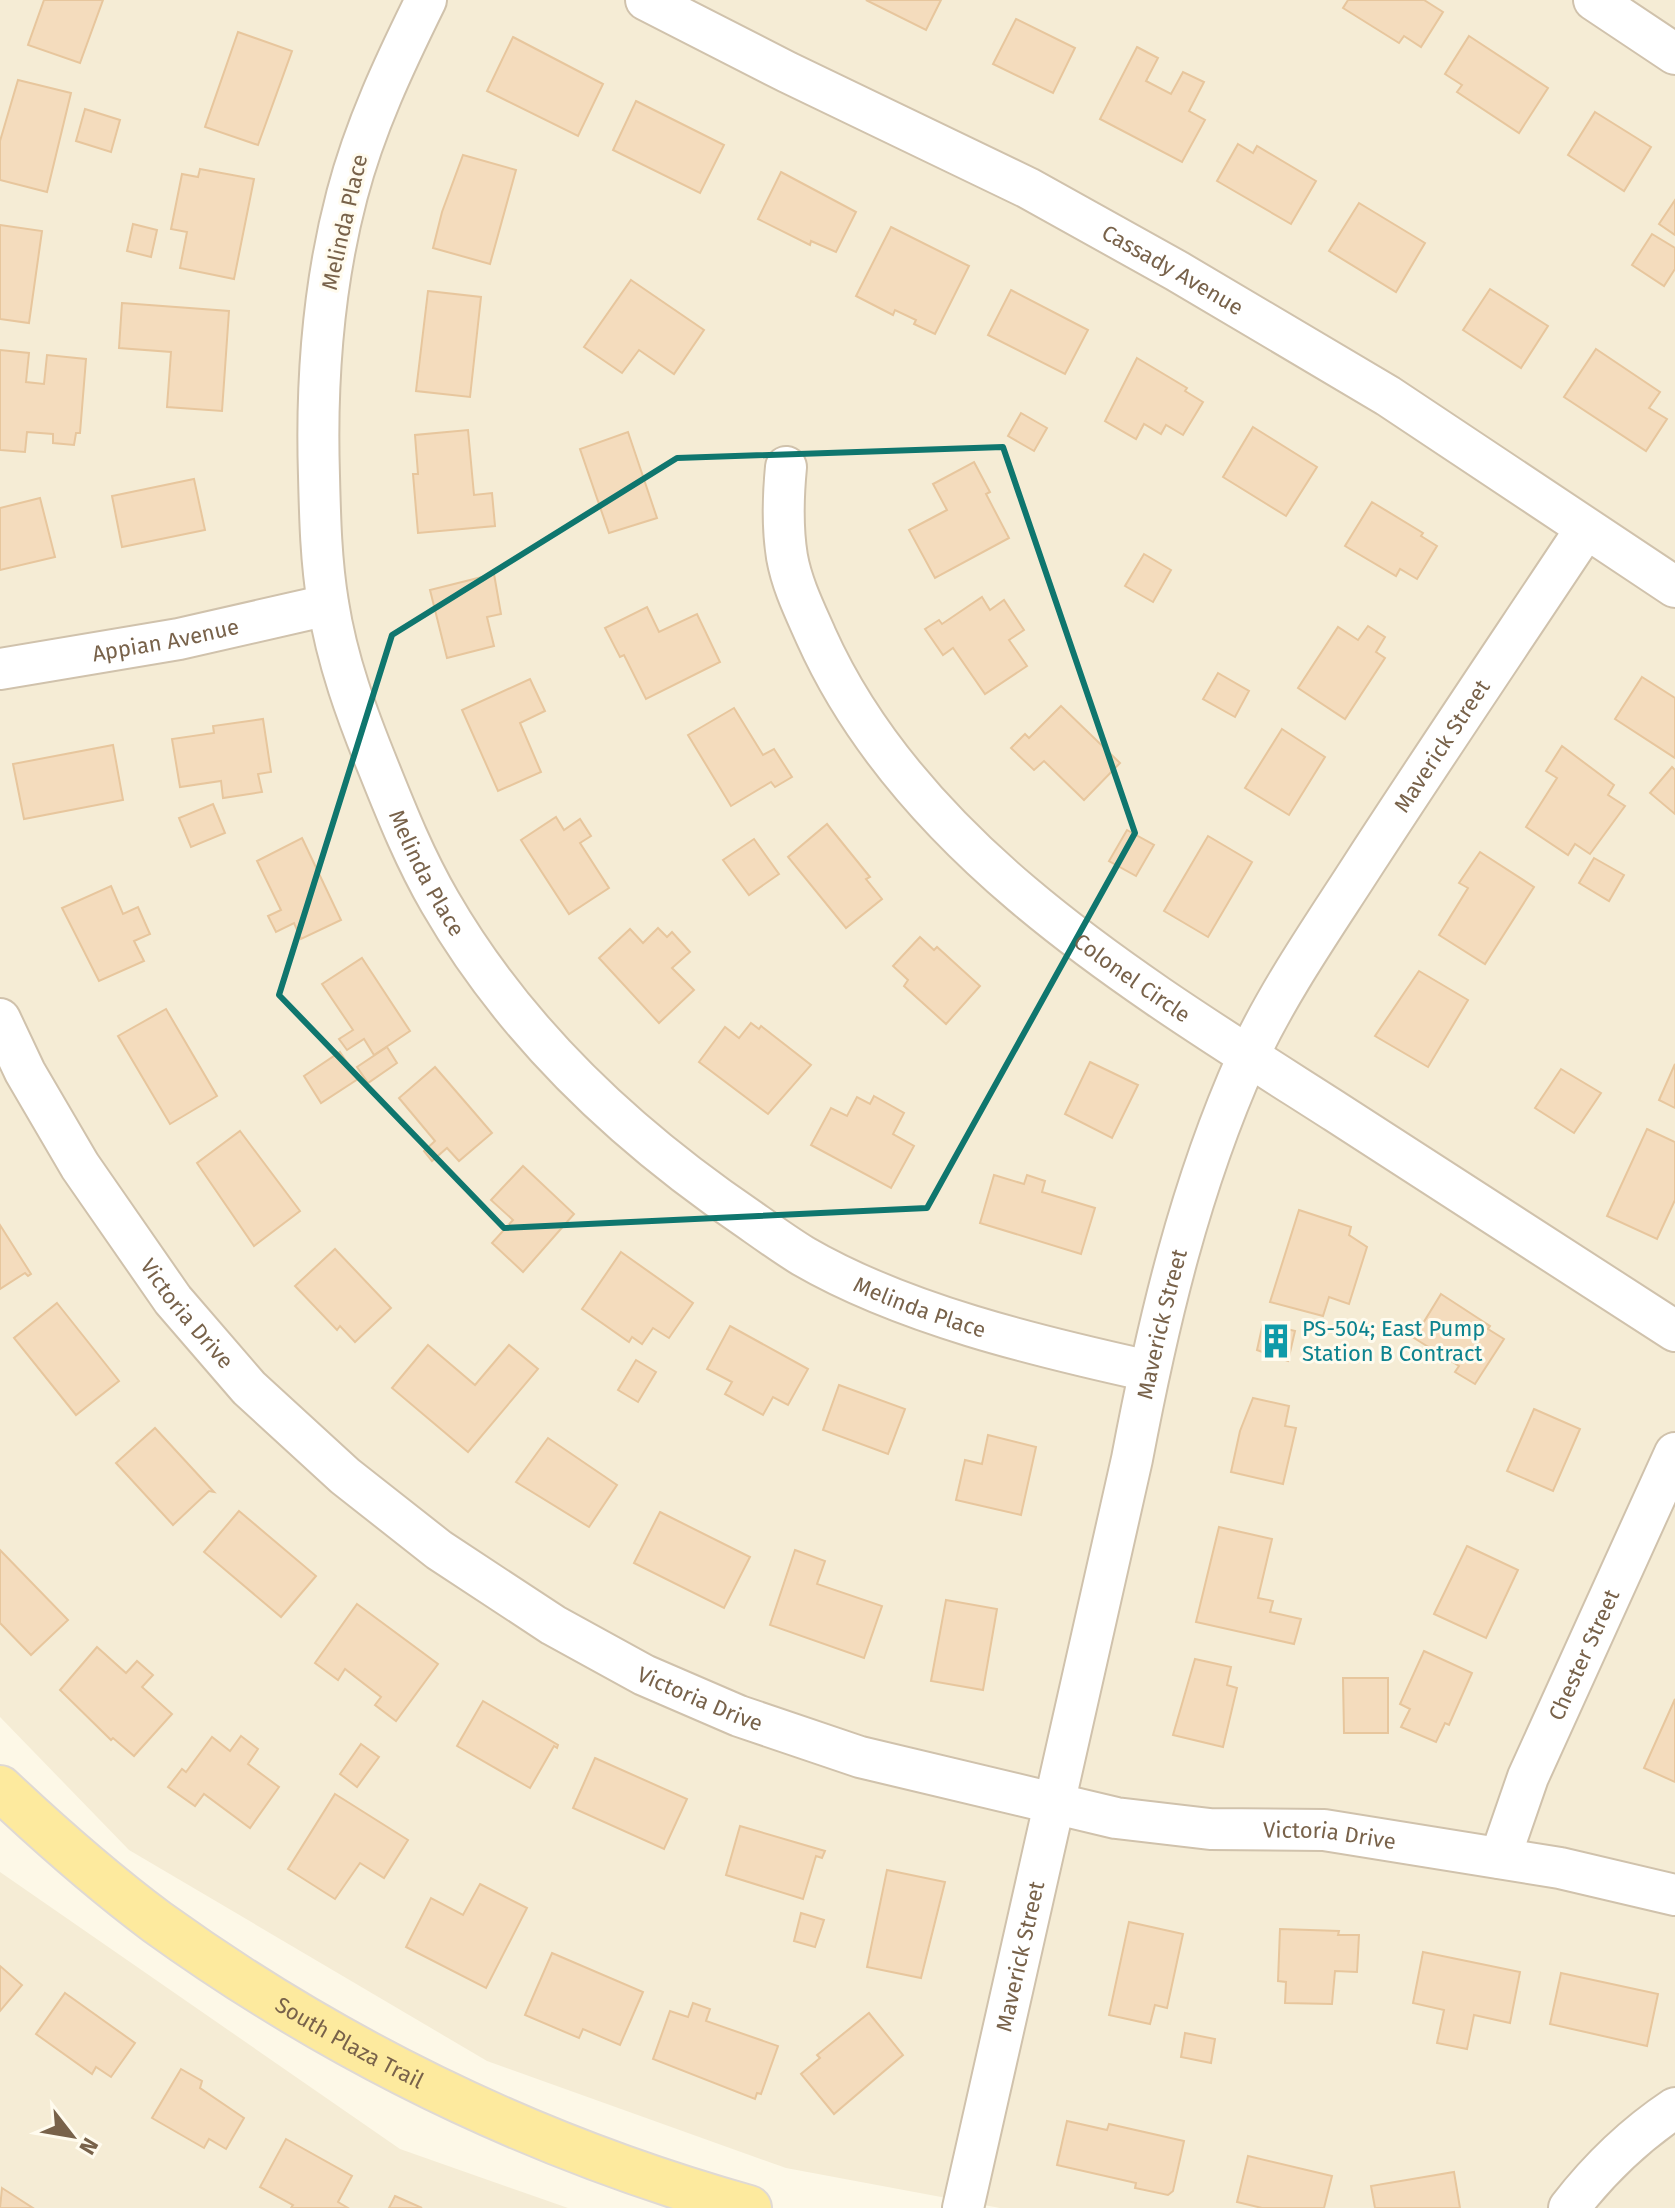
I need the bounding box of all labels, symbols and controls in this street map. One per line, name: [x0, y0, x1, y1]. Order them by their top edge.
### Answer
street label: Melinda Place: [316, 152, 373, 293]
street label: Cassady Avenue: [1097, 219, 1248, 321]
street label: Appian Avenue: [90, 613, 241, 667]
street label: Maverick Street: [1388, 674, 1496, 817]
street label: Melinda Place: [383, 806, 470, 941]
street label: Colonel Circle: [1068, 928, 1195, 1028]
street label: Maverick Street: [1131, 1246, 1193, 1402]
street label: Victoria Drive: [134, 1254, 239, 1374]
street label: Melinda Place: [849, 1271, 989, 1344]
place label: PS-504; East Pump Station B Contract: [1302, 1315, 1485, 1367]
building icon: PS-504; East Pump Station B Contract: [1257, 1322, 1295, 1360]
street label: Chester Street: [1543, 1585, 1625, 1725]
street label: Victoria Drive: [633, 1661, 766, 1737]
street label: Victoria Drive: [1263, 1816, 1398, 1855]
street label: Maverick Street: [990, 1878, 1050, 2034]
street label: South Plaza Trail: [270, 1991, 428, 2095]
north arrow: [32, 2096, 112, 2176]
text: N: [73, 2133, 104, 2159]

